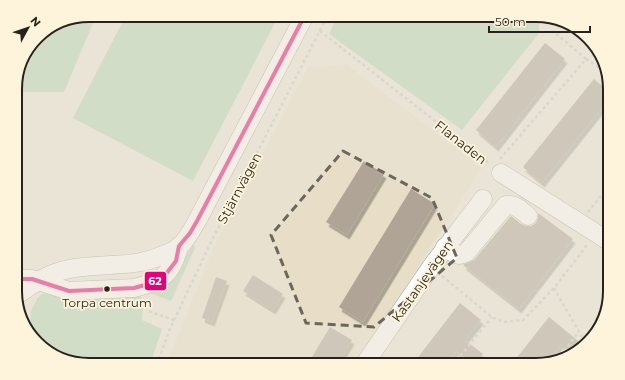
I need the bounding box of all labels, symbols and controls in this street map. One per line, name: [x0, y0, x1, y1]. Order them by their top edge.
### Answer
north arrow: [8, 8, 48, 48]
scale bar: [489, 8, 590, 34]
text: N: [27, 14, 44, 29]
text: 50 m: [495, 14, 526, 29]
street label: Flanaden: [432, 117, 490, 167]
street label: Stjärnvägen: [214, 150, 264, 226]
street label: Kastanjevägen: [388, 237, 456, 325]
line badge: 62: [144, 271, 167, 291]
text: 62: [148, 274, 162, 288]
marker: Torpa centrum: [102, 284, 112, 294]
place label: Torpa centrum: [62, 295, 152, 310]

